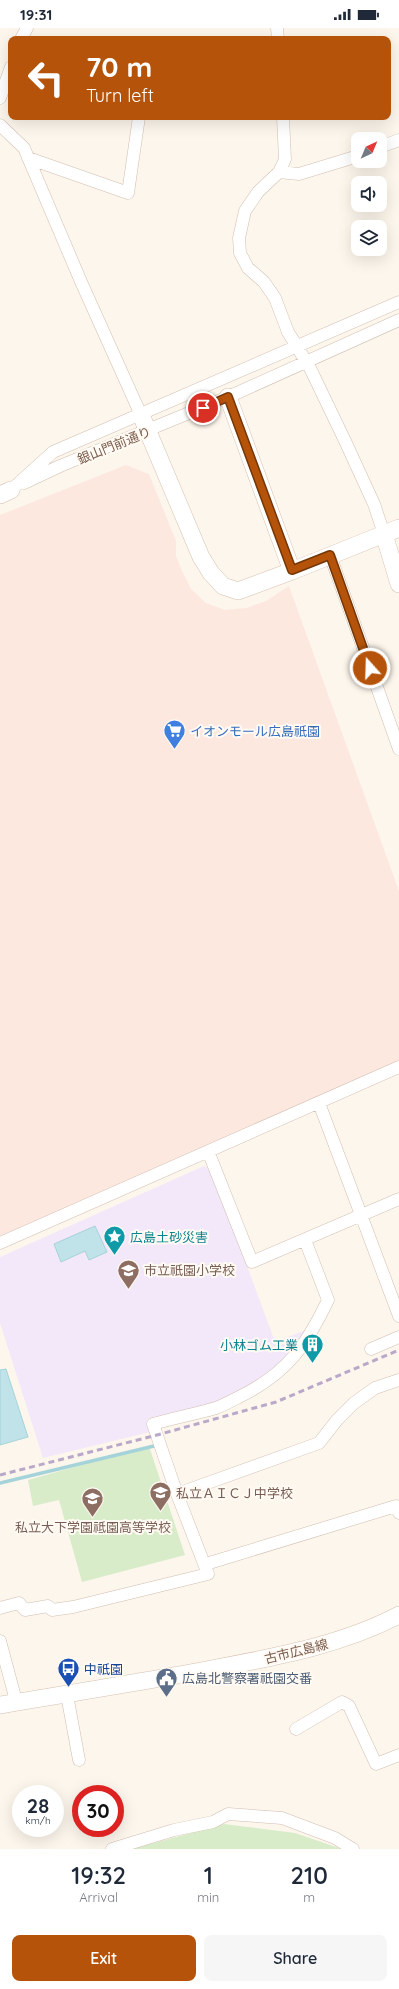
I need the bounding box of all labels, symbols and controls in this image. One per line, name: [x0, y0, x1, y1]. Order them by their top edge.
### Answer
text: 19:31: [20, 5, 52, 24]
text: 70 m: [86, 49, 152, 84]
icon: left: [20, 52, 72, 104]
text: Turn left: [86, 84, 154, 107]
north arrow: [351, 132, 387, 168]
map controls: [351, 132, 387, 256]
button: sound: [351, 176, 387, 212]
button: layers: [351, 220, 387, 256]
pin: [186, 391, 220, 425]
icon: arrive: [192, 397, 214, 419]
street label: 銀山門前通り: [75, 423, 153, 467]
position arrow: [349, 647, 391, 689]
supermarket icon: イオンモール広島祇園: [161, 718, 187, 751]
place label: イオンモール広島祇園: [190, 723, 320, 739]
place icon: 広島土砂災害: [101, 1224, 127, 1257]
place label: 広島土砂災害: [130, 1229, 208, 1245]
school or university icon: 市立祇園小学校: [115, 1257, 141, 1290]
place label: 市立祇園小学校: [144, 1262, 235, 1278]
building icon: 小林ゴム工業: [300, 1332, 326, 1365]
place label: 小林ゴム工業: [220, 1337, 298, 1353]
school or university icon: 私立ＡＩＣＪ中学校: [147, 1480, 173, 1513]
place label: 私立ＡＩＣＪ中学校: [176, 1485, 293, 1501]
school or university icon: 私立大下学園祗園高等学校: [80, 1486, 106, 1519]
place label: 私立大下学園祗園高等学校: [15, 1519, 171, 1535]
street label: 古市広島線: [263, 1635, 329, 1667]
bus stop icon: 中祇園: [56, 1656, 82, 1689]
place label: 中祇園: [84, 1661, 123, 1677]
public building icon: 広島北警察署祇園交番: [154, 1665, 180, 1698]
place label: 広島北警察署祇園交番: [182, 1670, 312, 1686]
speed limit sign: 30: [72, 1785, 124, 1837]
text: 28: [27, 1793, 49, 1818]
text: km/h: [25, 1814, 51, 1827]
text: 19:32: [71, 1860, 126, 1890]
text: 1: [204, 1860, 213, 1890]
text: 210: [291, 1860, 328, 1890]
text: Arrival: [79, 1889, 118, 1905]
text: min: [197, 1889, 219, 1905]
text: m: [303, 1889, 315, 1905]
button: Exit: [12, 1935, 196, 1981]
button: Share: [204, 1935, 387, 1981]

